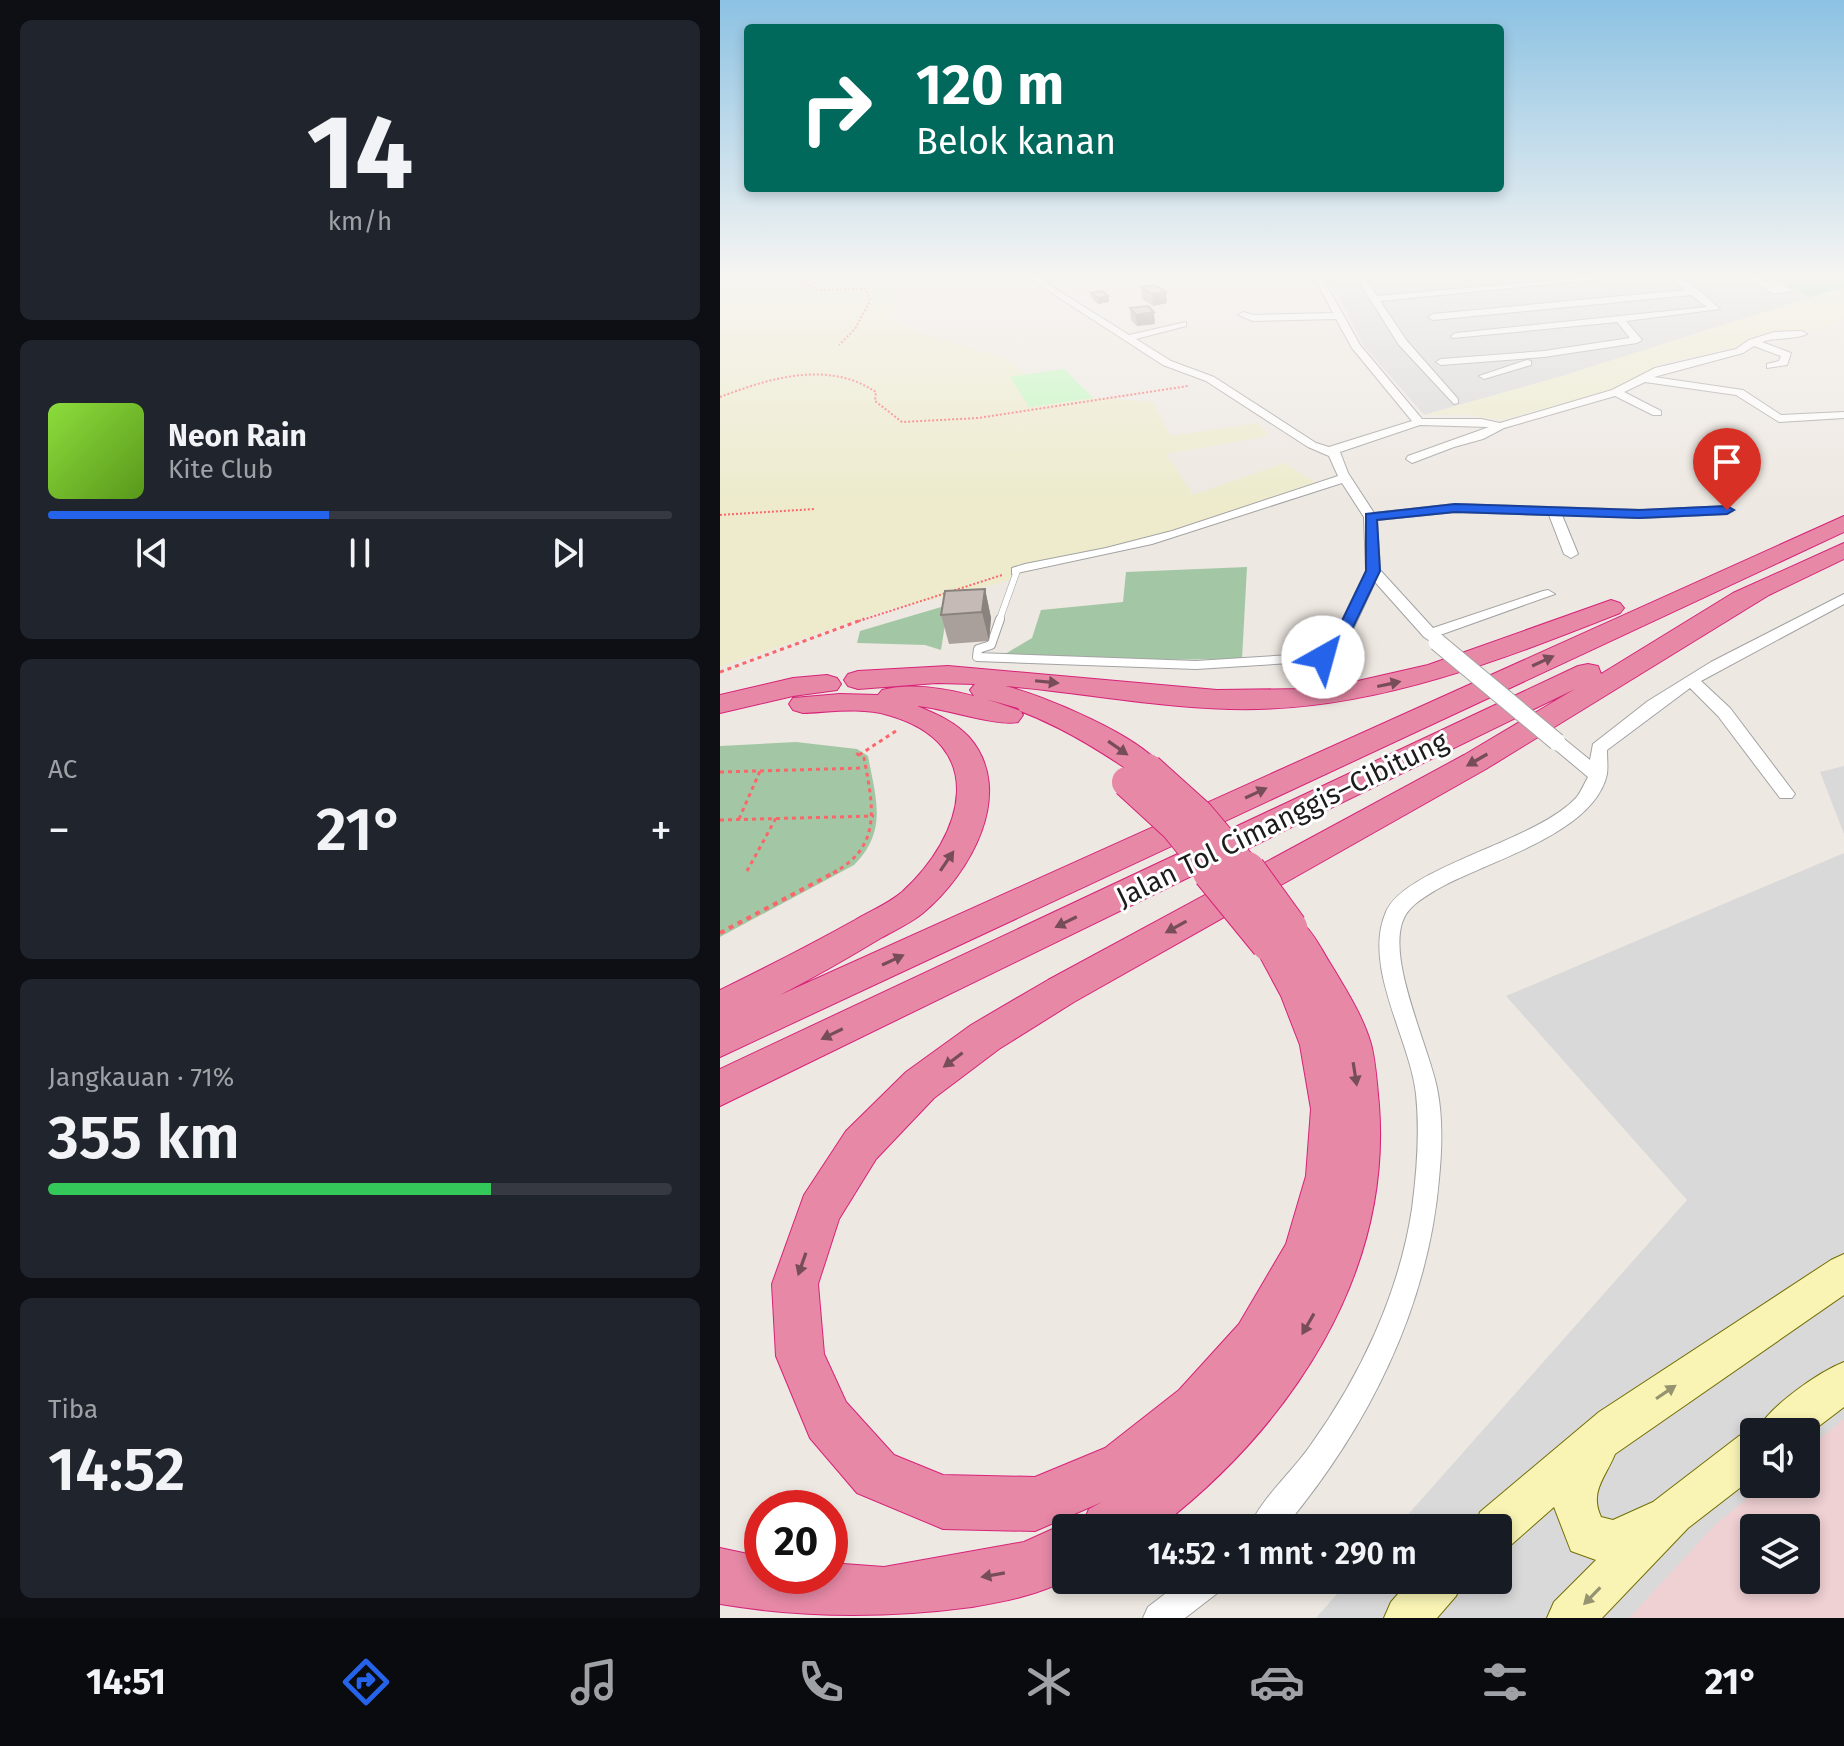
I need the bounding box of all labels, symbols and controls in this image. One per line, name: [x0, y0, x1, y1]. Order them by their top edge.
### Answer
text: 120 m: [916, 52, 1064, 119]
icon: right: [784, 56, 888, 160]
text: 14: [306, 91, 414, 216]
text: Belok kanan: [916, 120, 1116, 164]
text: km/h: [328, 206, 392, 237]
text: Neon Rain: [168, 418, 307, 454]
pin: [1693, 428, 1761, 510]
icon: arrive: [1705, 440, 1749, 484]
text: Kite Club: [168, 454, 273, 485]
icon: previous: [130, 531, 174, 575]
icon: pause: [338, 531, 382, 575]
icon: next: [546, 531, 590, 575]
position arrow: [1281, 615, 1365, 699]
one-way arrow: [1531, 654, 1555, 668]
one-way arrow: [1035, 675, 1060, 688]
one-way arrow: [1377, 677, 1402, 689]
street label: Jalan Tol Cimanggis–Cibitung: [1111, 724, 1453, 914]
one-way arrow: [1107, 740, 1128, 755]
one-way arrow: [1466, 753, 1488, 767]
text: AC: [48, 754, 77, 785]
one-way arrow: [1244, 786, 1268, 800]
text: 21°: [316, 794, 404, 866]
text: −: [48, 804, 70, 857]
text: +: [650, 804, 672, 857]
one-way arrow: [940, 851, 955, 872]
one-way arrow: [1055, 915, 1078, 929]
one-way arrow: [1165, 920, 1188, 934]
one-way arrow: [881, 954, 904, 967]
one-way arrow: [820, 1027, 843, 1041]
one-way arrow: [943, 1052, 964, 1067]
text: Jangkauan · 71%: [48, 1062, 234, 1093]
one-way arrow: [1349, 1062, 1362, 1087]
text: 355 km: [48, 1102, 240, 1174]
one-way arrow: [795, 1253, 808, 1277]
one-way arrow: [1301, 1313, 1315, 1335]
one-way arrow: [1656, 1385, 1677, 1400]
text: Tiba: [48, 1394, 98, 1425]
map controls: [1740, 1418, 1820, 1594]
button: sound: [1740, 1418, 1820, 1498]
text: 14:52: [48, 1434, 185, 1506]
speed limit sign: 20: [744, 1490, 848, 1594]
button: layers: [1740, 1514, 1820, 1594]
text: 14:52 · 1 mnt · 290 m: [1147, 1536, 1417, 1572]
one-way arrow: [980, 1570, 1005, 1582]
one-way arrow: [1583, 1586, 1602, 1605]
icon: directions: [338, 1654, 394, 1710]
icon: music: [566, 1654, 622, 1710]
icon: phone: [793, 1654, 849, 1710]
icon: climate: [1021, 1654, 1077, 1710]
icon: car: [1249, 1654, 1305, 1710]
icon: filters: [1477, 1654, 1533, 1710]
text: 14:51: [86, 1660, 166, 1704]
text: 21°: [1705, 1660, 1758, 1704]

